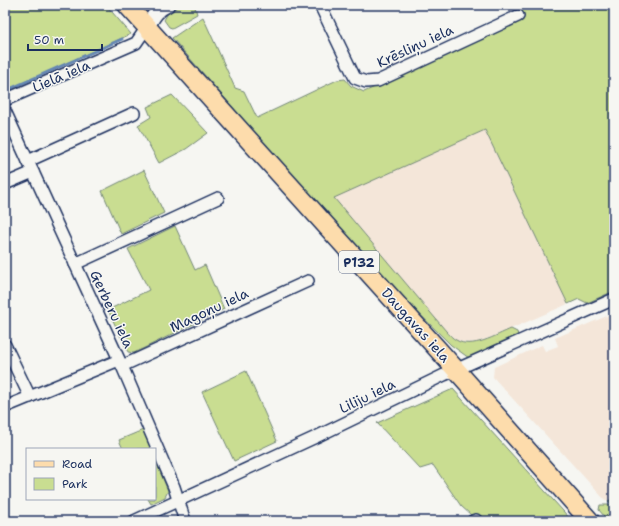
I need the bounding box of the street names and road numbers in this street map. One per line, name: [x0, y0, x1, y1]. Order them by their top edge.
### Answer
street label: Krēsliņu iela: [374, 20, 457, 72]
street label: Lielā iela: [29, 56, 93, 96]
road number: P132: [339, 251, 379, 273]
street label: Gerberu iela: [86, 267, 138, 351]
street label: Magoņu iela: [167, 284, 252, 337]
street label: Daugavas iela: [378, 284, 454, 366]
street label: Liliju iela: [336, 375, 398, 417]

